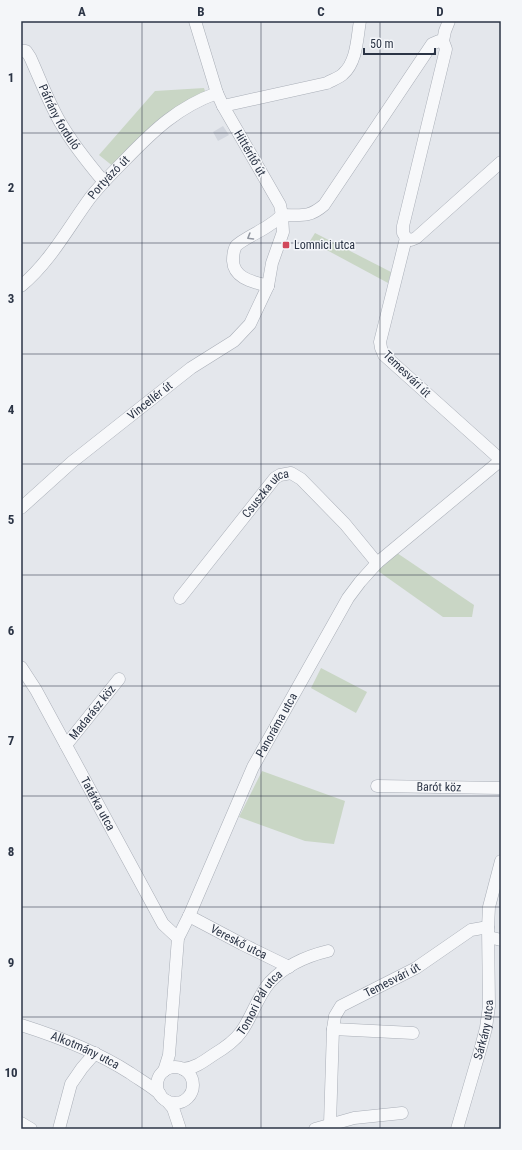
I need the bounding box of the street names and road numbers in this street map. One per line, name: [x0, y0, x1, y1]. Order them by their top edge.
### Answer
street label: Páfrány forduló: [36, 82, 83, 152]
street label: Hittérítő út: [231, 127, 269, 179]
street label: Portyázó út: [85, 152, 133, 202]
street label: Temesvári út: [380, 348, 434, 400]
street label: Vincellér út: [125, 378, 176, 422]
street label: Csuszka utca: [239, 466, 290, 521]
street label: Madarász köz: [66, 682, 118, 742]
street label: Panoráma utca: [253, 690, 300, 760]
street label: Tatárka utca: [78, 775, 118, 833]
street label: Barót köz: [416, 780, 462, 794]
street label: Vereskő utca: [208, 922, 269, 962]
street label: Temesvári út: [362, 960, 423, 1000]
street label: Tomori Pál utca: [234, 967, 285, 1038]
street label: Sárkány utca: [471, 999, 496, 1061]
street label: Alkotmány utca: [49, 1029, 122, 1072]

